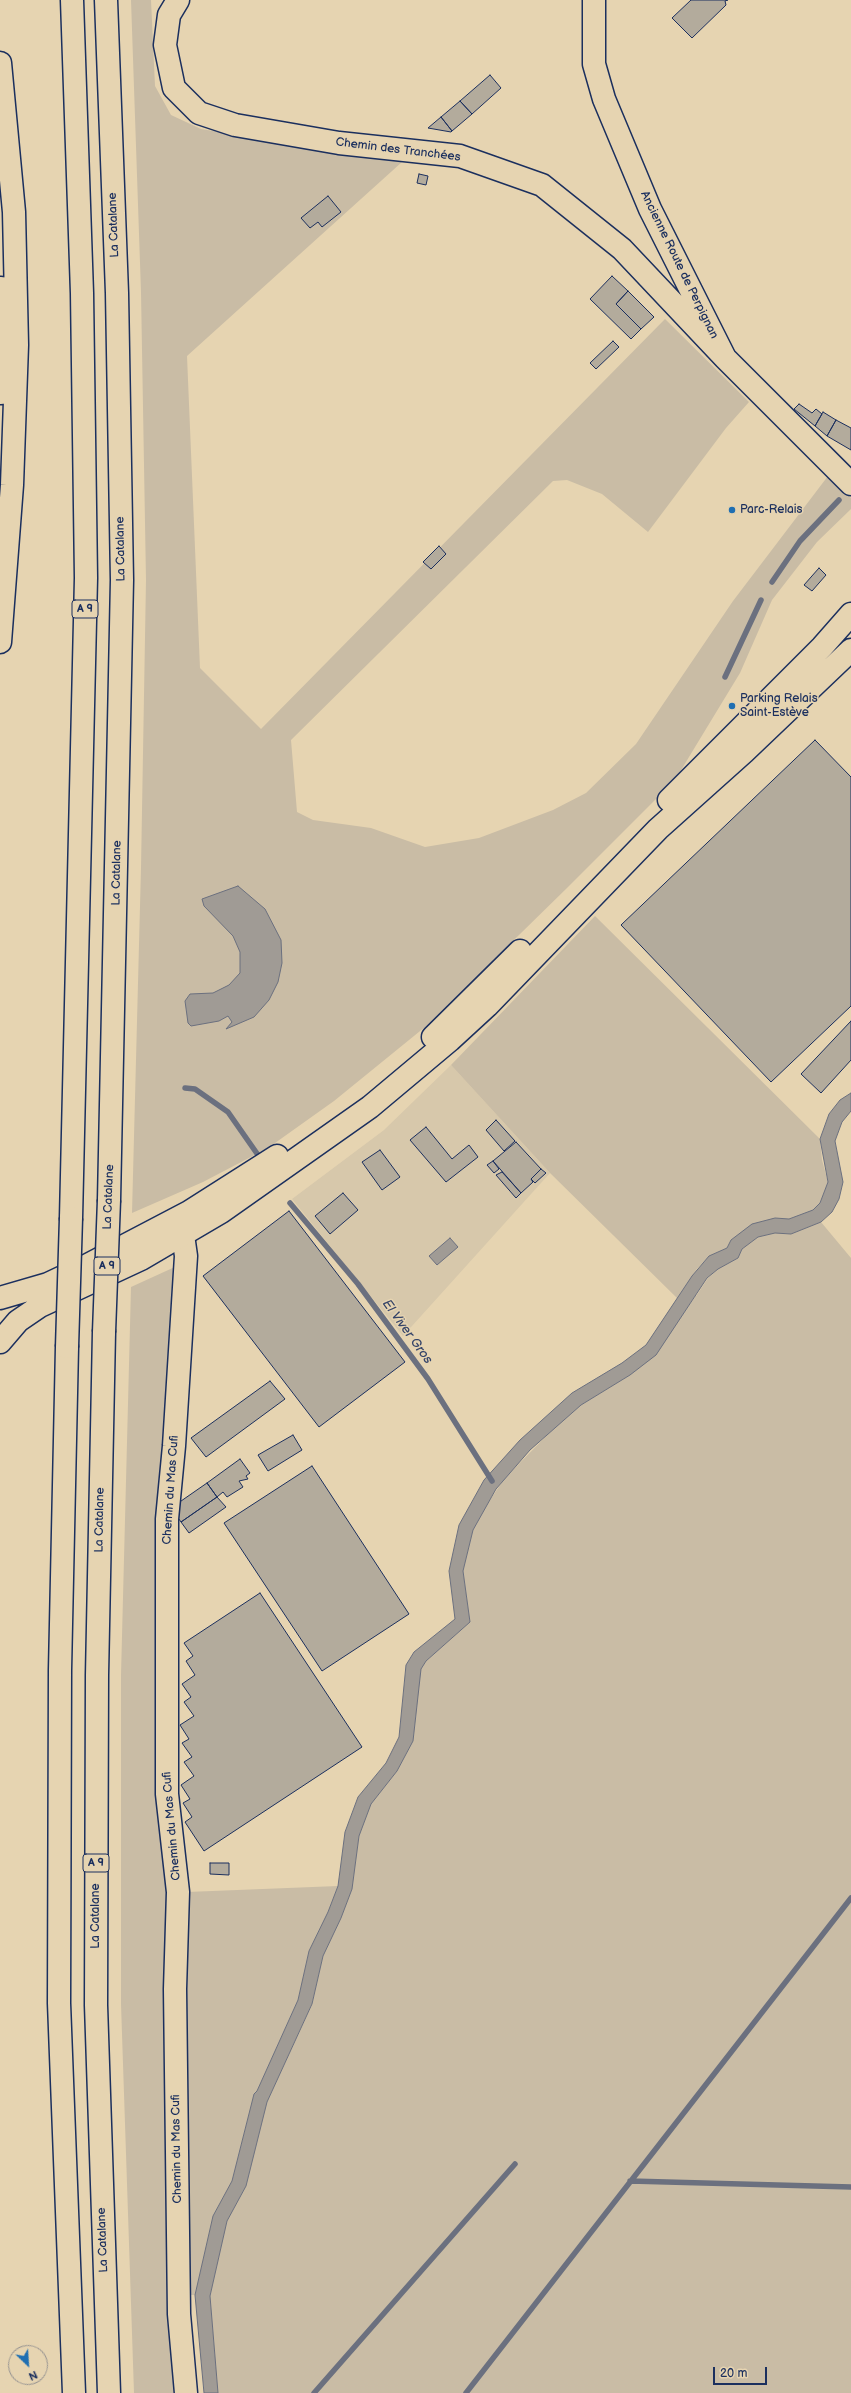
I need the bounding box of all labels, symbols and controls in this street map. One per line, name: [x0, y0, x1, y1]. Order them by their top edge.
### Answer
street label: Chemin des Tranchées: [335, 135, 461, 165]
street label: Ancienne Route de Perpignan: [637, 189, 721, 341]
street label: La Catalane: [106, 192, 122, 258]
place label: Parc-Relais: [740, 503, 803, 517]
marker: Parc-Relais: [727, 505, 737, 515]
street label: La Catalane: [113, 516, 129, 582]
road number: A 9: [72, 600, 98, 618]
place label: Parking Relais Saint-Estève: [740, 692, 818, 720]
marker: Parking Relais Saint-Estève: [727, 701, 737, 711]
street label: La Catalane: [109, 840, 125, 906]
street label: La Catalane: [101, 1164, 117, 1230]
road number: A 9: [94, 1257, 120, 1275]
water label: El Viver Gros: [378, 1297, 436, 1367]
street label: Chemin du Mas Cufi: [160, 1435, 182, 1545]
street label: La Catalane: [92, 1487, 108, 1553]
street label: Chemin du Mas Cufi: [160, 1771, 184, 1881]
road number: A 9: [83, 1854, 109, 1872]
street label: La Catalane: [89, 1883, 103, 1949]
street label: Chemin du Mas Cufi: [169, 2094, 185, 2204]
street label: La Catalane: [95, 2207, 111, 2273]
north arrow: [8, 2345, 48, 2385]
scale bar: [715, 2359, 769, 2385]
text: 20 m: [720, 2366, 747, 2381]
text: N: [26, 2368, 39, 2383]

